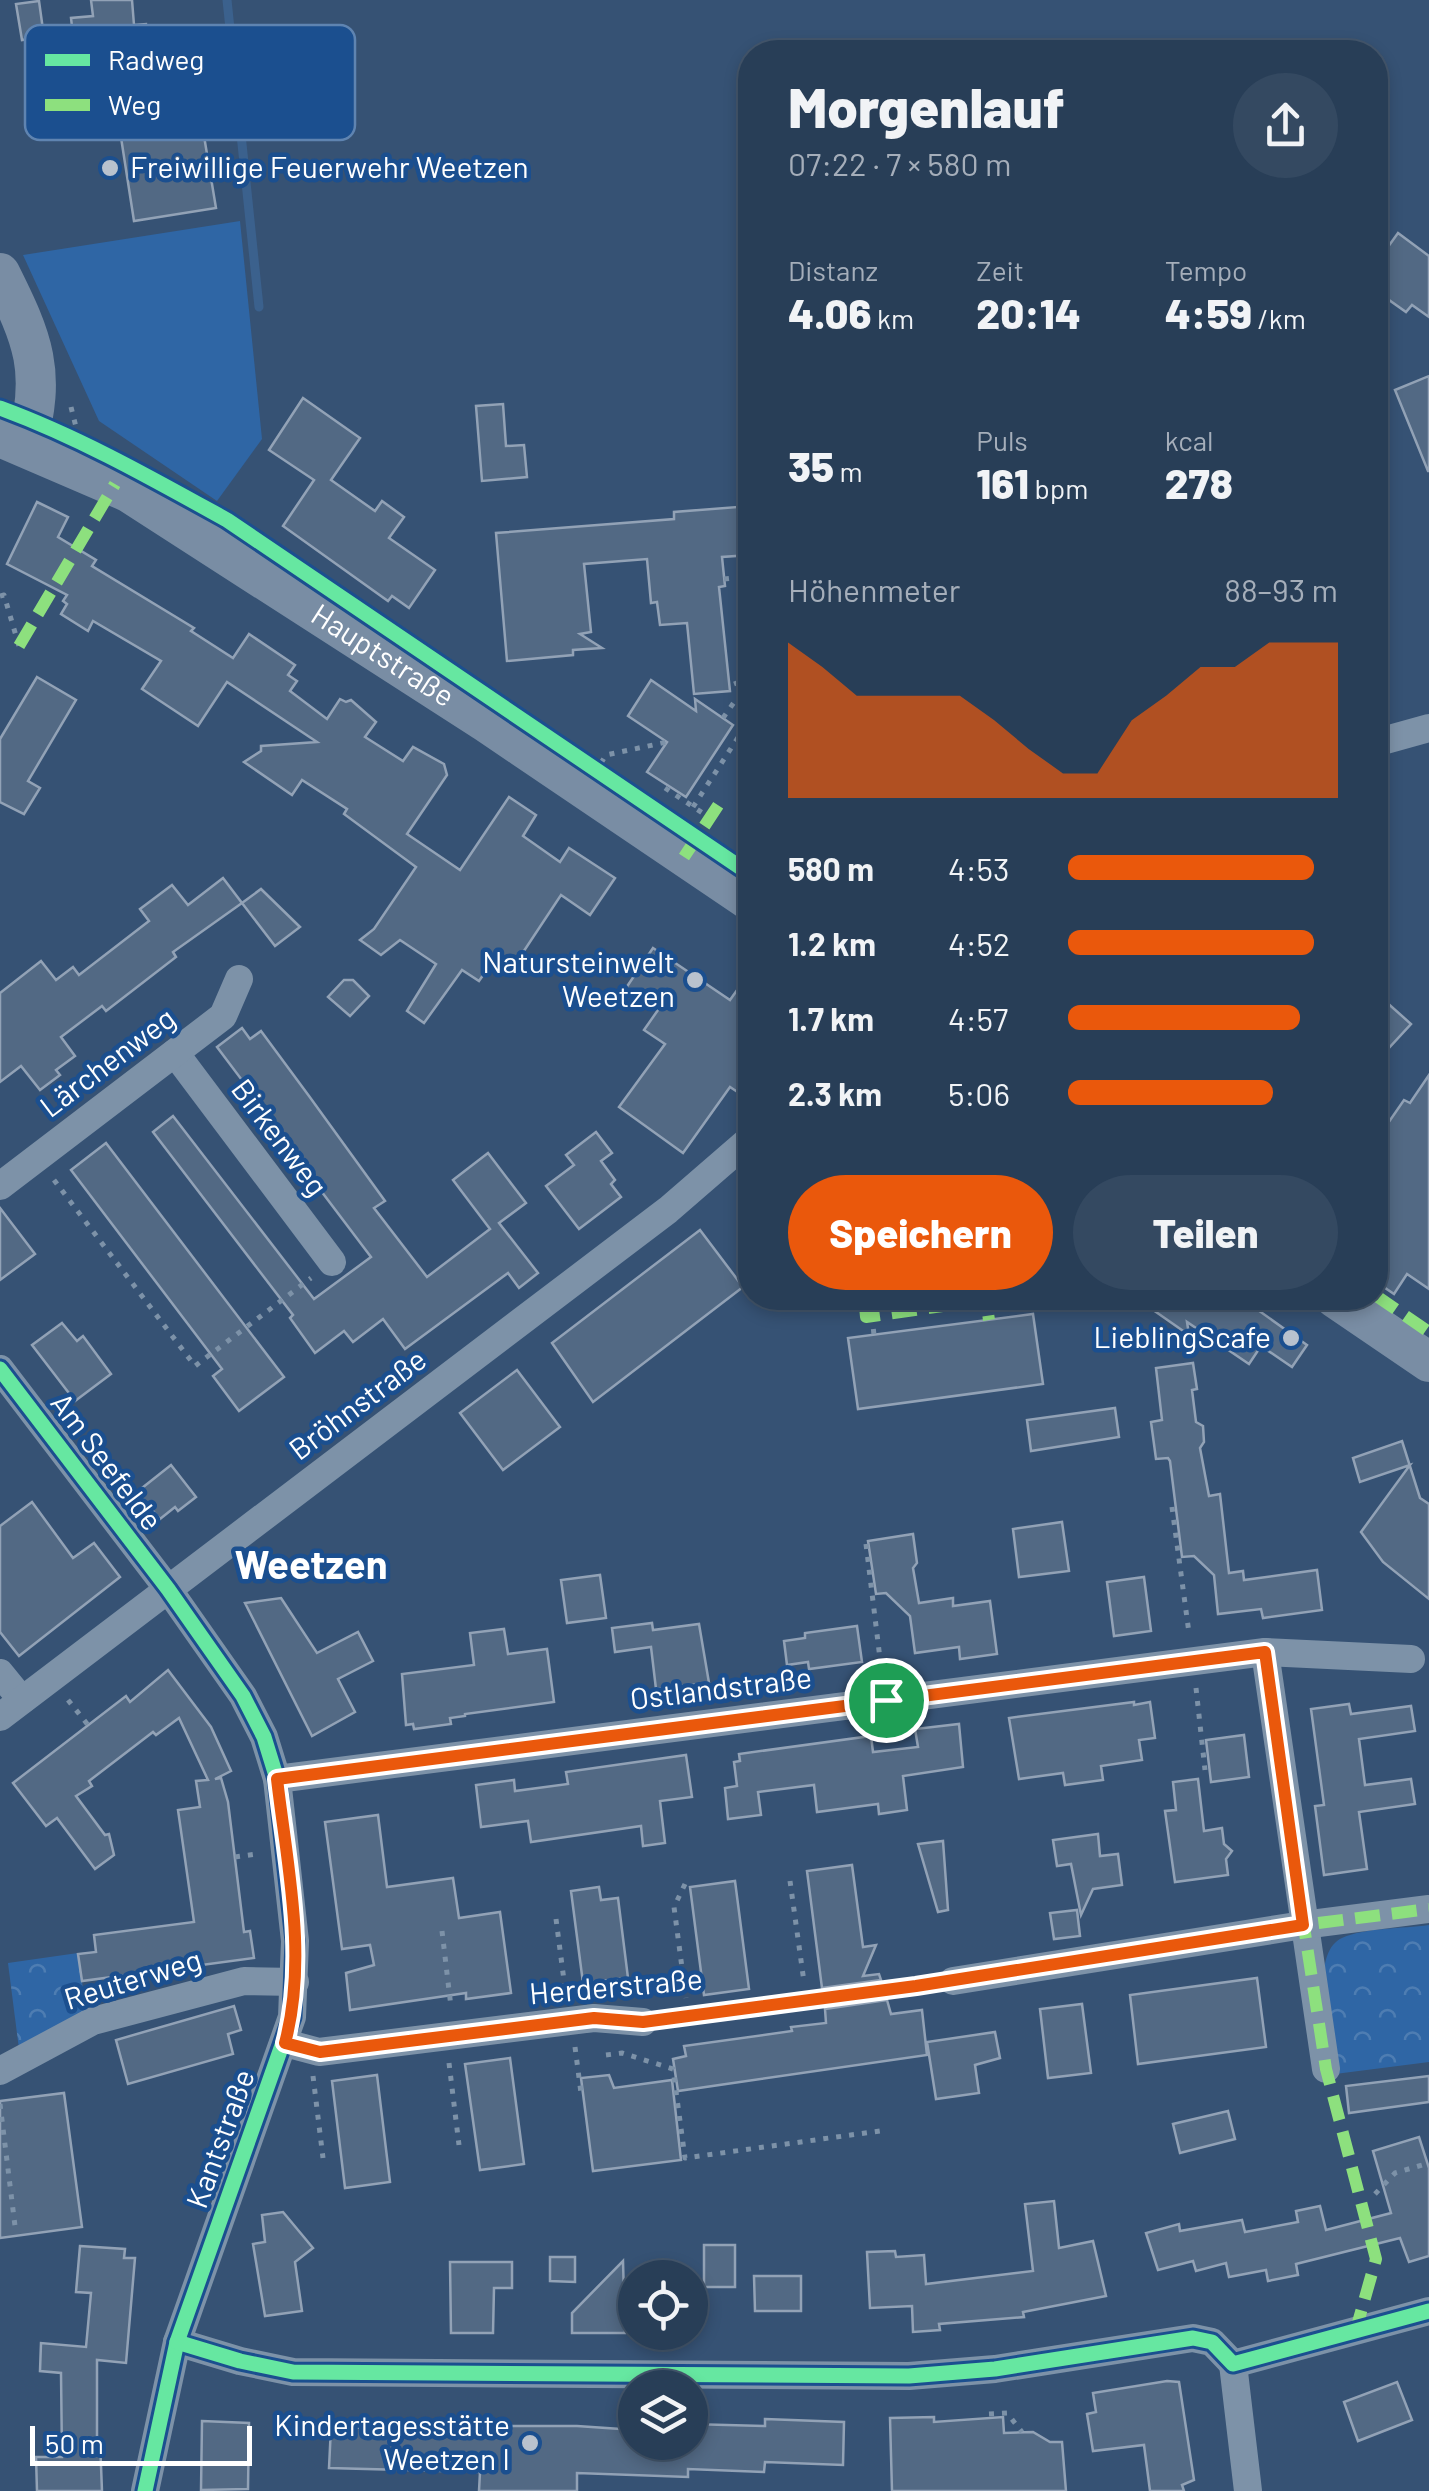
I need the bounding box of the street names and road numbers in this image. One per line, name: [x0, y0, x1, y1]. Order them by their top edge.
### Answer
street label: Hauptstraße: [305, 595, 462, 713]
street label: Lärchenweg: [32, 999, 181, 1124]
street label: Birkenweg: [225, 1071, 336, 1202]
street label: Bröhnstraße: [281, 1340, 432, 1467]
street label: Am Seefelde: [44, 1385, 171, 1537]
street label: Ostlandstraße: [628, 1658, 814, 1716]
street label: Reuterweg: [59, 1940, 205, 2016]
street label: Herderstraße: [528, 1960, 704, 2011]
street label: Kantstraße: [177, 2064, 261, 2213]

